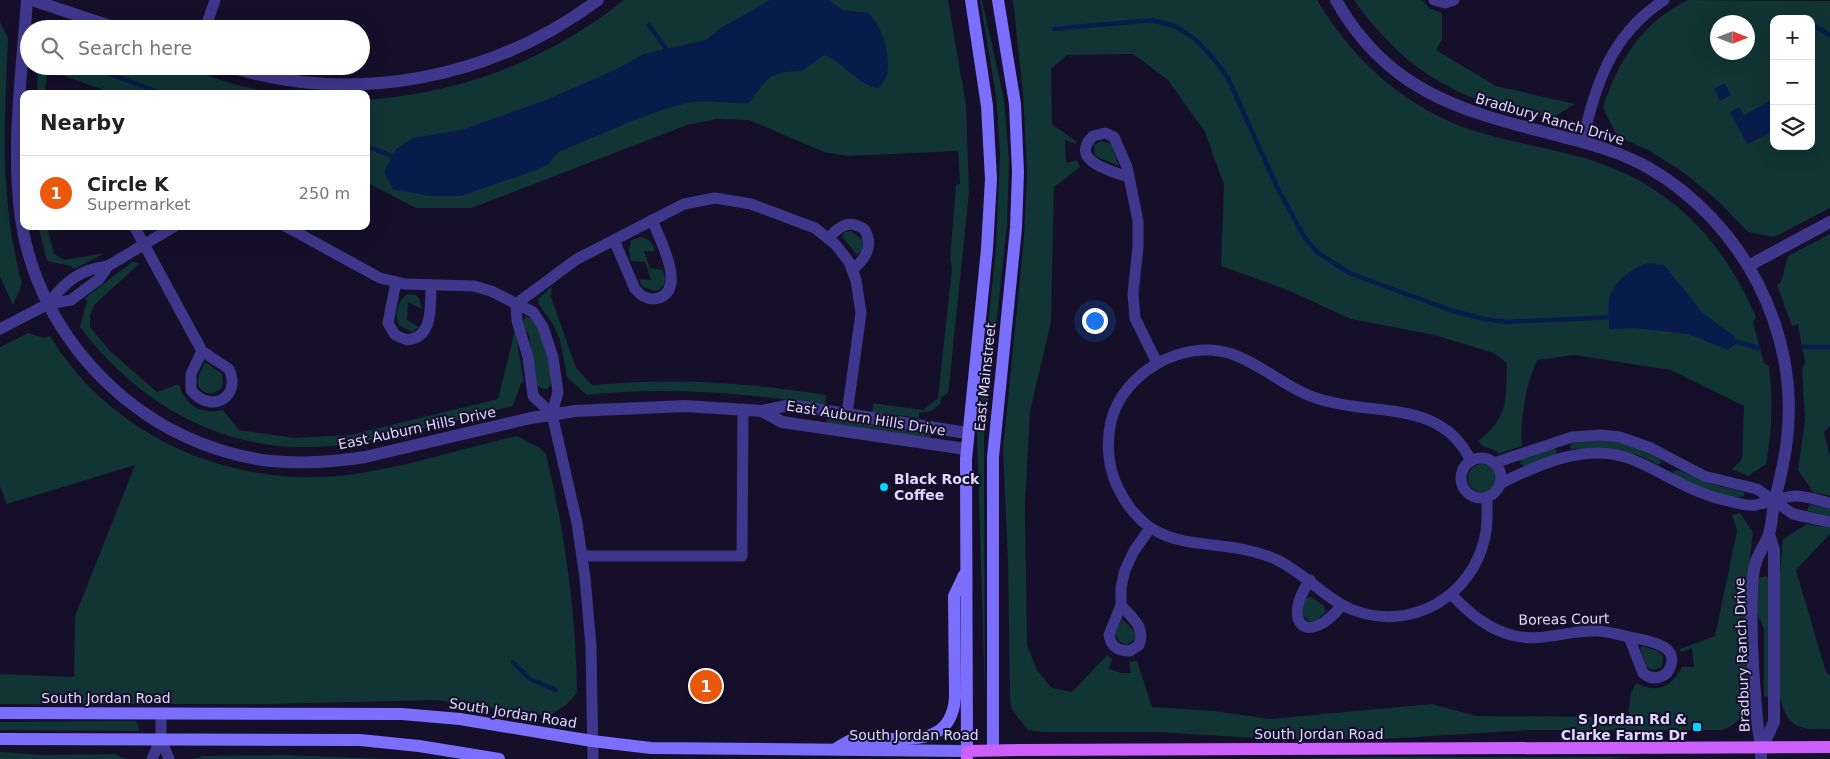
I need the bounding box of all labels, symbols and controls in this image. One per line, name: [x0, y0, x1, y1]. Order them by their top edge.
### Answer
north arrow: [1710, 15, 1755, 60]
map controls: [1770, 15, 1815, 150]
button: +: [1770, 15, 1815, 60]
search box: [20, 20, 370, 75]
icon: search: [38, 34, 66, 62]
text: Search here: [78, 37, 192, 59]
button: −: [1770, 60, 1815, 105]
street label: Bradbury Ranch Drive: [1474, 90, 1626, 148]
button: layers: [1770, 105, 1815, 150]
text: Nearby: [40, 111, 125, 135]
text: Circle K: [87, 173, 169, 195]
text: 1: [50, 184, 62, 203]
text: 250 m: [299, 184, 350, 203]
text: Supermarket: [87, 195, 190, 214]
your location: [1082, 308, 1108, 334]
street label: East Mainstreet: [971, 321, 999, 432]
street label: East Auburn Hills Drive: [785, 398, 947, 438]
street label: East Auburn Hills Drive: [337, 403, 497, 453]
place label: Black Rock Coffee: [894, 471, 980, 503]
marker: Black Rock Coffee: [878, 481, 890, 493]
street label: Bradbury Ranch Drive: [1731, 578, 1753, 732]
street label: Boreas Court: [1518, 610, 1610, 628]
pin: 1: [690, 667, 722, 705]
street label: South Jordan Road: [41, 690, 171, 706]
street label: South Jordan Road: [448, 695, 578, 731]
place label: S Jordan Rd & Clarke Farms Dr: [1561, 711, 1687, 743]
marker: S Jordan Rd & Clarke Farms Dr: [1691, 721, 1703, 733]
street label: South Jordan Road: [1254, 726, 1384, 742]
street label: South Jordan Road: [849, 727, 979, 743]

